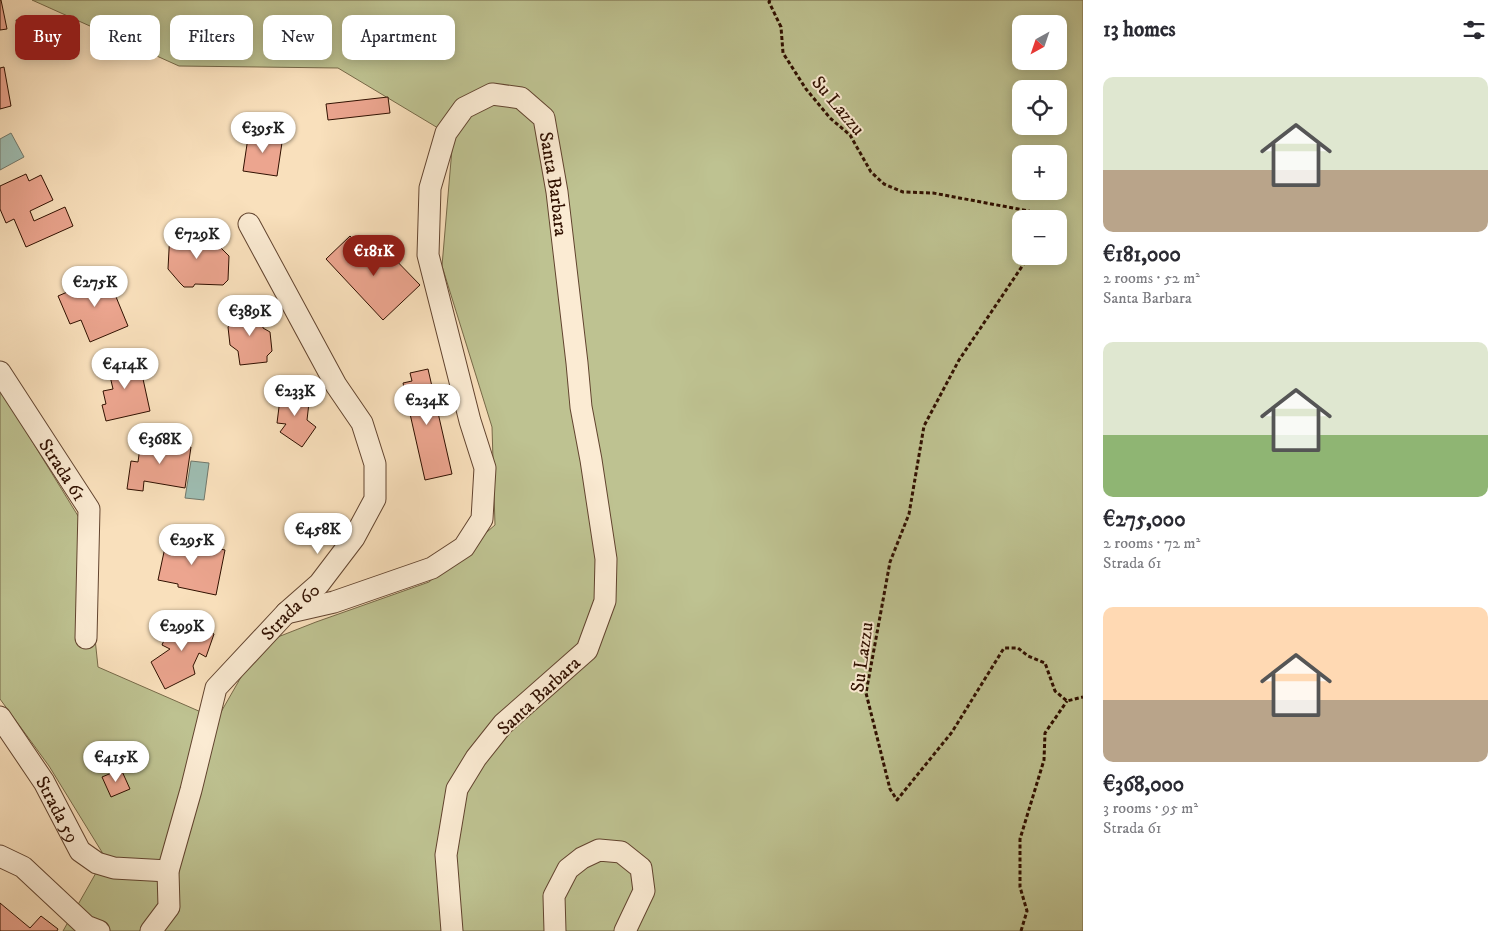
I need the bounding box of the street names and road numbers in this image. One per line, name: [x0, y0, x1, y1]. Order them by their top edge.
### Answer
street label: Su Lazzu: [806, 72, 869, 140]
street label: Santa Barbara: [534, 130, 572, 237]
street label: Strada 61: [33, 435, 91, 506]
street label: Strada 60: [257, 579, 325, 645]
street label: Su Lazzu: [846, 621, 879, 694]
street label: Santa Barbara: [493, 652, 585, 740]
street label: Strada 59: [30, 772, 84, 847]

